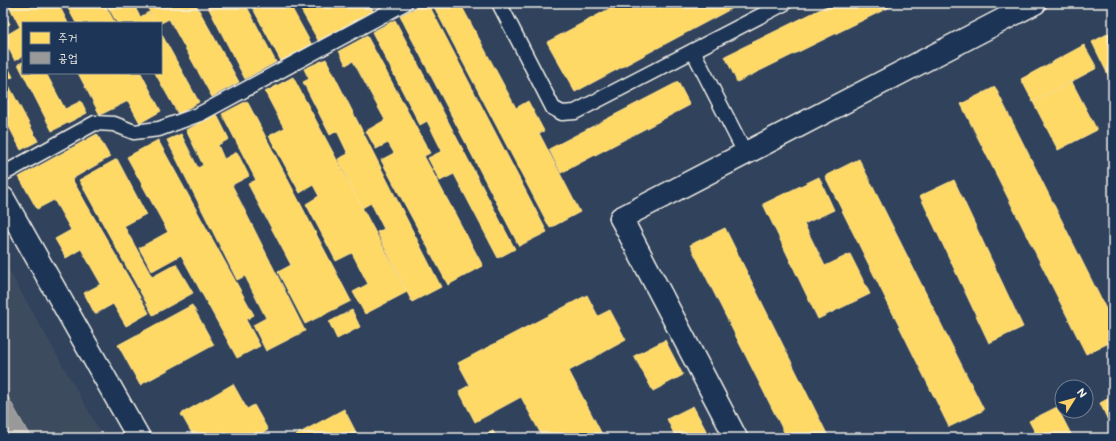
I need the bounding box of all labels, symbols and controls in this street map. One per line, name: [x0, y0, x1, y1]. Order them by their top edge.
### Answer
legend: [22, 22, 162, 74]
text: 주거: [58, 31, 77, 46]
text: 공업: [58, 51, 77, 66]
north arrow: [1054, 379, 1094, 419]
text: N: [1074, 386, 1089, 400]

